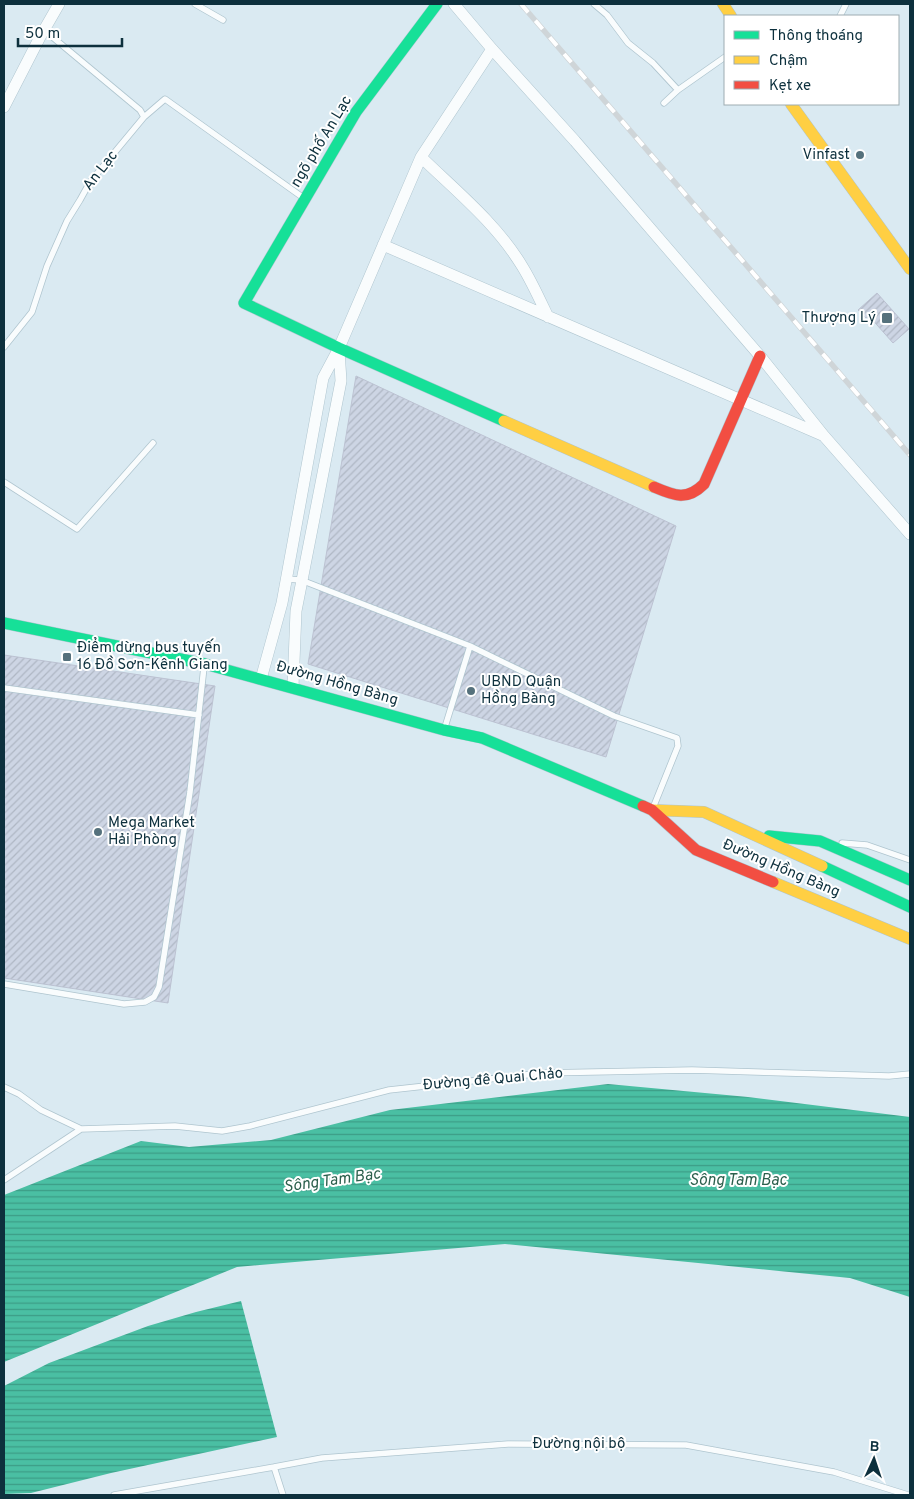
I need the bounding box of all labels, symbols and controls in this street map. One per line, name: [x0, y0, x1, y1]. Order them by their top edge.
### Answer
scale bar: [18, 15, 121, 47]
legend: [724, 15, 899, 105]
text: 50 m: [25, 25, 60, 44]
text: Thông thoáng: [769, 27, 863, 46]
text: Chậm: [769, 52, 808, 71]
text: Kẹt xe: [769, 77, 811, 96]
street label: ngõ phố An Lạc: [286, 92, 357, 191]
place label: Vinfast: [803, 146, 850, 165]
street label: An Lạc: [79, 147, 123, 195]
marker: Vinfast: [854, 149, 866, 161]
place label: Thượng Lý: [801, 309, 876, 328]
marker: Thượng Lý: [880, 311, 894, 325]
place label: Điểm dừng bus tuyến 16 Đồ Sơn-Kênh Giang: [77, 637, 228, 675]
marker: Điểm dừng bus tuyến 16 Đồ Sơn-Kênh Giang: [61, 651, 73, 663]
street label: Đường Hồng Bàng: [274, 657, 400, 710]
place label: UBND Quận Hồng Bàng: [481, 673, 561, 709]
marker: UBND Quận Hồng Bàng: [465, 685, 477, 697]
place label: Mega Market Hải Phòng: [108, 814, 195, 850]
marker: Mega Market Hải Phòng: [92, 826, 104, 838]
street label: Đường Hồng Bàng: [719, 835, 843, 902]
street label: Đường đê Quai Chảo: [422, 1064, 564, 1096]
water label: Sông Tam Bạc: [282, 1164, 382, 1198]
water label: Sông Tam Bạc: [689, 1171, 787, 1191]
north arrow: [849, 1434, 899, 1484]
street label: Đường nội bộ: [533, 1435, 625, 1454]
text: B: [869, 1439, 880, 1456]

